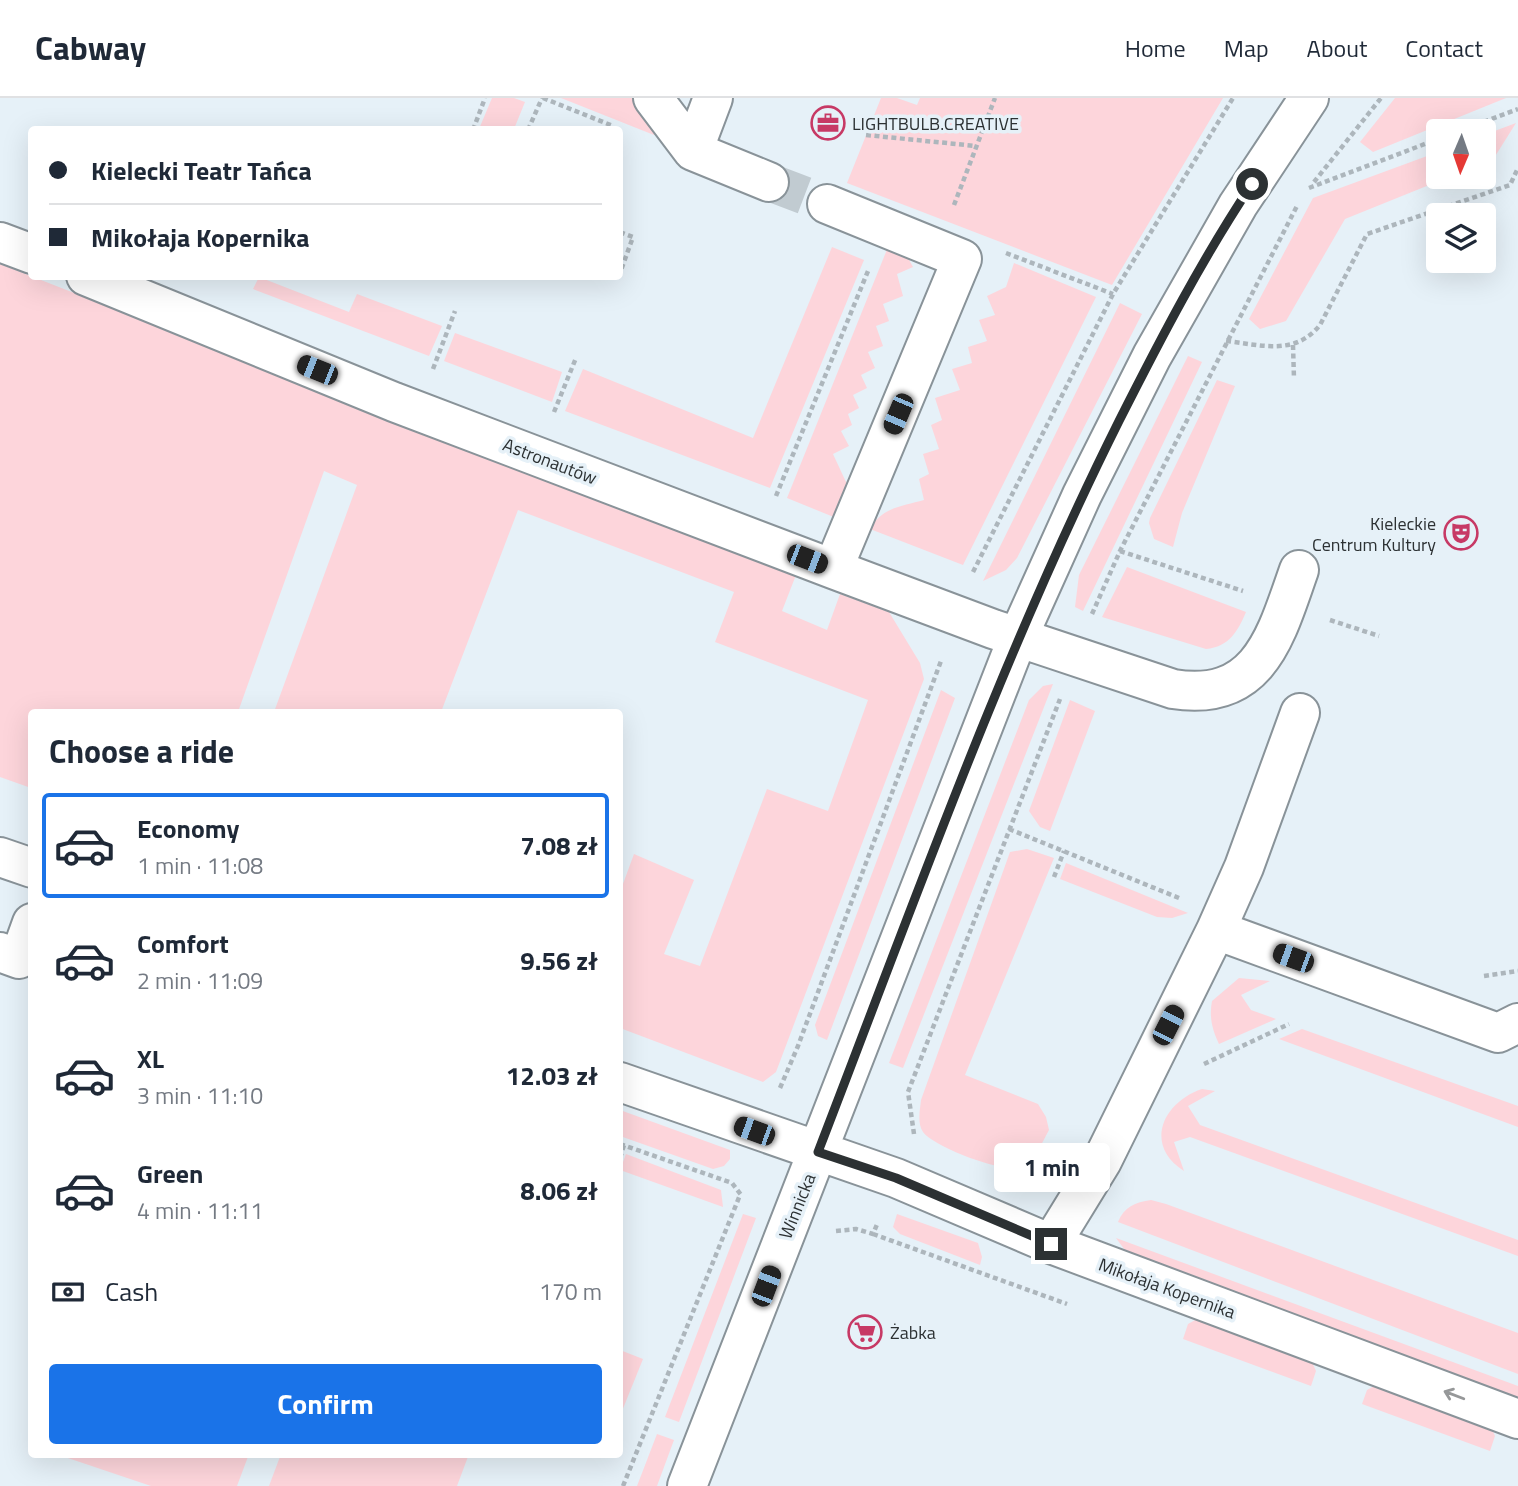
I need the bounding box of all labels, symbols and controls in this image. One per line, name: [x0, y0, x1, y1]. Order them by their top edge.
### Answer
text: Cabway: [35, 23, 146, 73]
text: Home: [1125, 30, 1186, 66]
text: Map: [1224, 30, 1269, 66]
text: About: [1307, 30, 1367, 66]
text: Contact: [1405, 30, 1483, 66]
office icon: LIGHTBULB.CREATIVE: [809, 104, 847, 142]
place label: LIGHTBULB.CREATIVE: [852, 110, 1019, 137]
north arrow: [1426, 119, 1496, 189]
map controls: [1426, 119, 1496, 273]
text: Kielecki Teatr Tańca: [91, 151, 312, 190]
route start: [1236, 168, 1268, 200]
button: layers: [1426, 203, 1496, 273]
text: Mikołaja Kopernika: [91, 218, 310, 257]
car: [294, 352, 341, 388]
car: [881, 391, 916, 437]
street label: Astronautów: [499, 431, 601, 491]
place label: Kieleckie Centrum Kultury: [1312, 510, 1436, 558]
theatre icon: Kieleckie Centrum Kultury: [1442, 514, 1480, 552]
car: [784, 542, 831, 576]
text: Choose a ride: [49, 727, 234, 775]
text: Economy: [137, 809, 239, 848]
icon: car: [53, 814, 116, 877]
text: 7.08 zł: [520, 826, 598, 865]
text: 1 min · 11:08: [137, 848, 263, 883]
text: Comfort: [137, 924, 229, 963]
icon: car: [53, 929, 116, 992]
text: 9.56 zł: [520, 941, 598, 980]
car: [1270, 941, 1317, 975]
text: 2 min · 11:09: [137, 963, 263, 998]
car: [1150, 1002, 1187, 1048]
text: XL: [137, 1039, 164, 1078]
icon: car: [53, 1044, 116, 1107]
text: 12.03 zł: [506, 1056, 598, 1095]
text: 3 min · 11:10: [137, 1078, 263, 1113]
car: [731, 1114, 778, 1148]
callout: 1 min: [993, 1142, 1109, 1192]
text: 1 min: [1024, 1150, 1080, 1185]
text: Green: [137, 1154, 203, 1193]
icon: car: [53, 1159, 116, 1222]
street label: Winnicka: [772, 1169, 822, 1243]
text: 8.06 zł: [520, 1171, 598, 1210]
text: 4 min · 11:11: [137, 1193, 263, 1228]
route end: [1035, 1228, 1067, 1260]
street label: Mikołaja Kopernika: [1095, 1251, 1239, 1325]
car: [749, 1263, 784, 1309]
text: Cash: [105, 1272, 158, 1311]
icon: cash: [49, 1273, 87, 1311]
text: 170 m: [539, 1274, 602, 1309]
supermarket icon: Żabka: [846, 1313, 884, 1351]
place label: Żabka: [890, 1319, 936, 1346]
button: Confirm: [49, 1364, 602, 1444]
one-way arrow: [1444, 1387, 1466, 1400]

